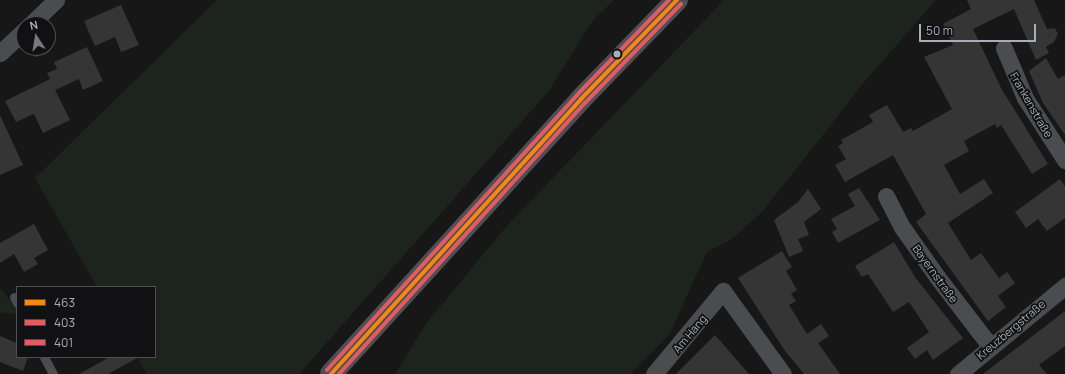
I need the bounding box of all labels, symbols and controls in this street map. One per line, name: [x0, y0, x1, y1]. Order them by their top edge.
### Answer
north arrow: [16, 16, 56, 56]
scale bar: [921, 16, 1038, 42]
text: N: [28, 17, 39, 33]
text: 50 m: [926, 22, 953, 39]
unlabelled marker: [612, 49, 622, 59]
street label: Frankenstraße: [1007, 70, 1055, 140]
street label: Bayernstraße: [910, 243, 960, 305]
legend: [16, 286, 156, 358]
text: 463: [54, 294, 75, 311]
street label: Kreuzbergstraße: [974, 297, 1048, 363]
street label: Am Hang: [670, 312, 710, 356]
text: 403: [54, 314, 75, 331]
text: 401: [54, 334, 73, 351]

